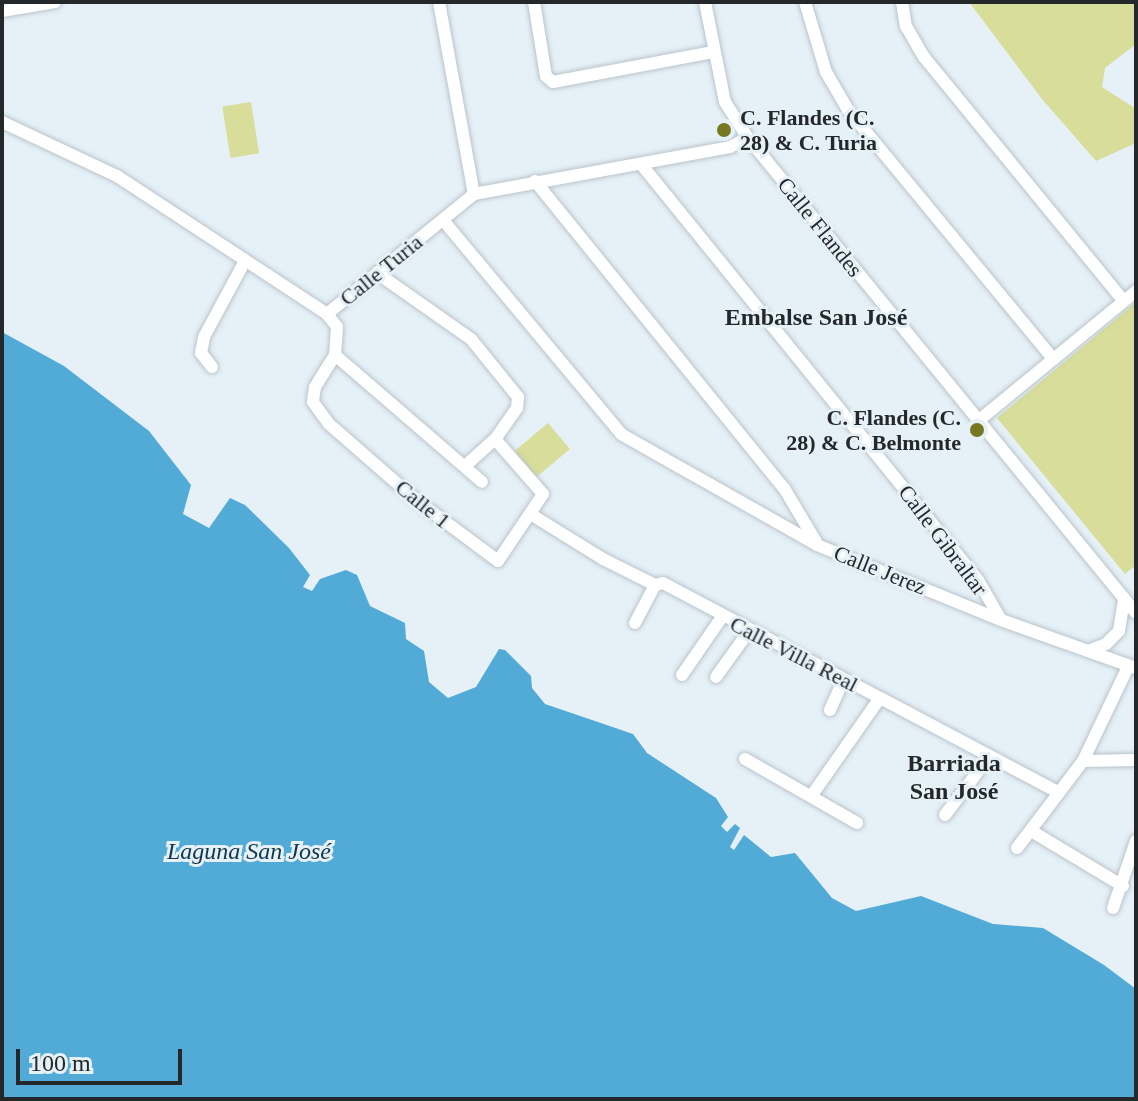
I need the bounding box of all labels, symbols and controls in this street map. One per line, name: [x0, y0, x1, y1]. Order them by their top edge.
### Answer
place label: C. Flandes (C. 28) & C. Turia: [740, 104, 877, 156]
marker: C. Flandes (C. 28) & C. Turia: [715, 121, 733, 139]
street label: Calle Flandes: [772, 172, 868, 282]
street label: Calle Turia: [334, 229, 428, 311]
district label: Embalse San José: [725, 304, 907, 332]
place label: C. Flandes (C. 28) & C. Belmonte: [786, 404, 961, 456]
marker: C. Flandes (C. 28) & C. Belmonte: [968, 421, 986, 439]
street label: Calle 1: [390, 474, 456, 534]
street label: Calle Gibraltar: [893, 480, 993, 600]
street label: Calle Jerez: [830, 540, 930, 600]
street label: Calle Villa Real: [725, 610, 863, 698]
district label: Barriada San José: [907, 750, 1001, 806]
water label: Laguna San José: [167, 838, 331, 866]
scale bar: [20, 1033, 186, 1083]
text: 100 m: [30, 1050, 91, 1076]

